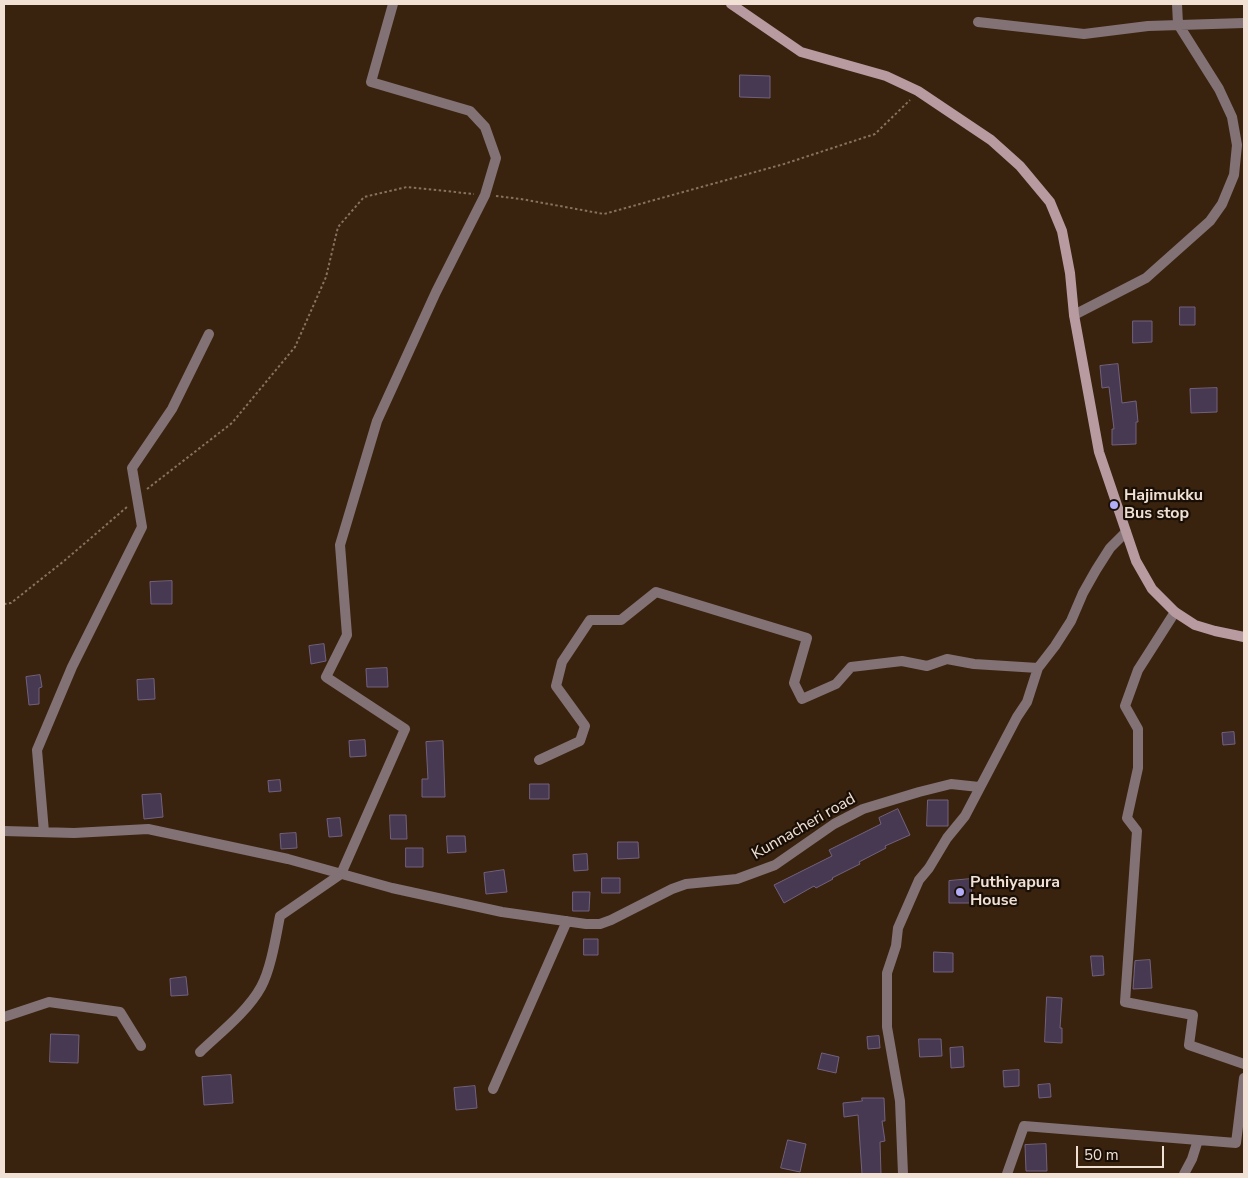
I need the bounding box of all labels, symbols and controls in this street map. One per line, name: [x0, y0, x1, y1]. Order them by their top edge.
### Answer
place label: Hajimukku Bus stop: [1124, 486, 1203, 524]
marker: Hajimukku Bus stop: [1108, 499, 1120, 511]
street label: Kunnacheri road: [749, 790, 859, 864]
place label: Puthiyapura House: [970, 873, 1060, 911]
marker: Puthiyapura House: [954, 886, 966, 898]
scale bar: [1078, 1136, 1166, 1168]
text: 50 m: [1084, 1145, 1119, 1165]

